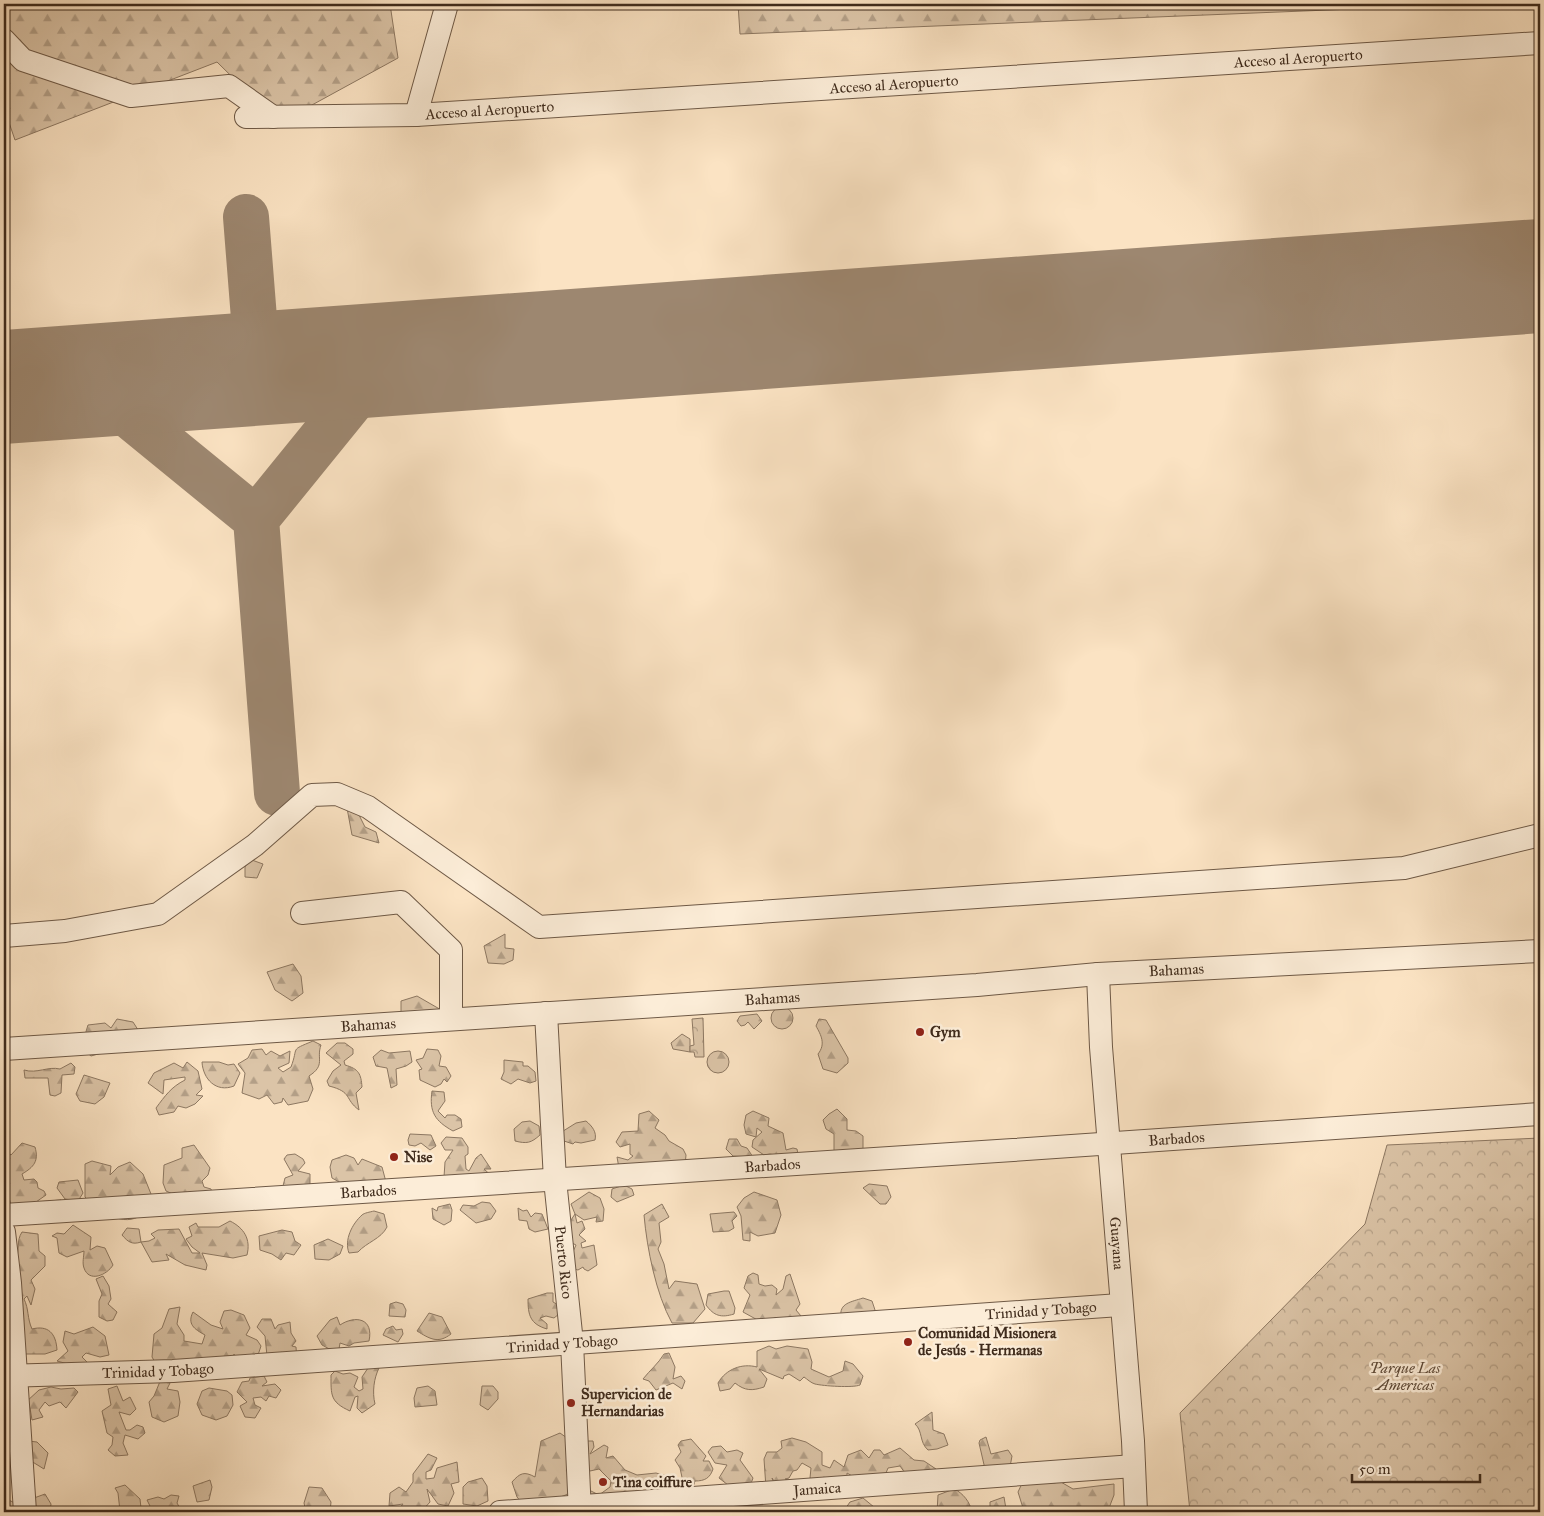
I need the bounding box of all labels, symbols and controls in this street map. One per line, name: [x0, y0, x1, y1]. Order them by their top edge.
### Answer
street label: Acceso al Aeropuerto: [1232, 45, 1363, 72]
street label: Acceso al Aeropuerto: [828, 71, 959, 98]
street label: Acceso al Aeropuerto: [424, 97, 555, 123]
street label: Bahamas: [1148, 959, 1204, 980]
street label: Bahamas: [744, 988, 801, 1009]
street label: Bahamas: [340, 1014, 396, 1036]
place label: Gym: [930, 1023, 961, 1042]
marker: Gym: [914, 1026, 926, 1038]
street label: Barbados: [1148, 1128, 1205, 1150]
place label: Nise: [404, 1148, 433, 1166]
marker: Nise: [388, 1151, 400, 1163]
street label: Barbados: [744, 1155, 801, 1176]
street label: Barbados: [340, 1181, 397, 1202]
street label: Guayana: [1106, 1216, 1128, 1271]
street label: Puerto Rico: [551, 1225, 576, 1300]
street label: Trinidad y Tobago: [984, 1298, 1098, 1323]
place label: Comunidad Misionera de Jesús - Hermanas: [918, 1324, 1057, 1360]
street label: Trinidad y Tobago: [506, 1331, 619, 1357]
marker: Comunidad Misionera de Jesús - Hermanas: [902, 1336, 914, 1348]
street label: Trinidad y Tobago: [102, 1359, 215, 1382]
park label: Parque Las Americas: [1370, 1359, 1441, 1394]
place label: Supervicion de Hernandarias: [581, 1385, 672, 1420]
marker: Supervicion de Hernandarias: [565, 1397, 577, 1409]
scale bar: [1352, 1451, 1479, 1483]
text: 50 m: [1359, 1460, 1391, 1478]
place label: Tina coiffure: [612, 1473, 693, 1491]
marker: Tina coiffure: [597, 1476, 609, 1488]
street label: Jamaica: [791, 1478, 842, 1501]

